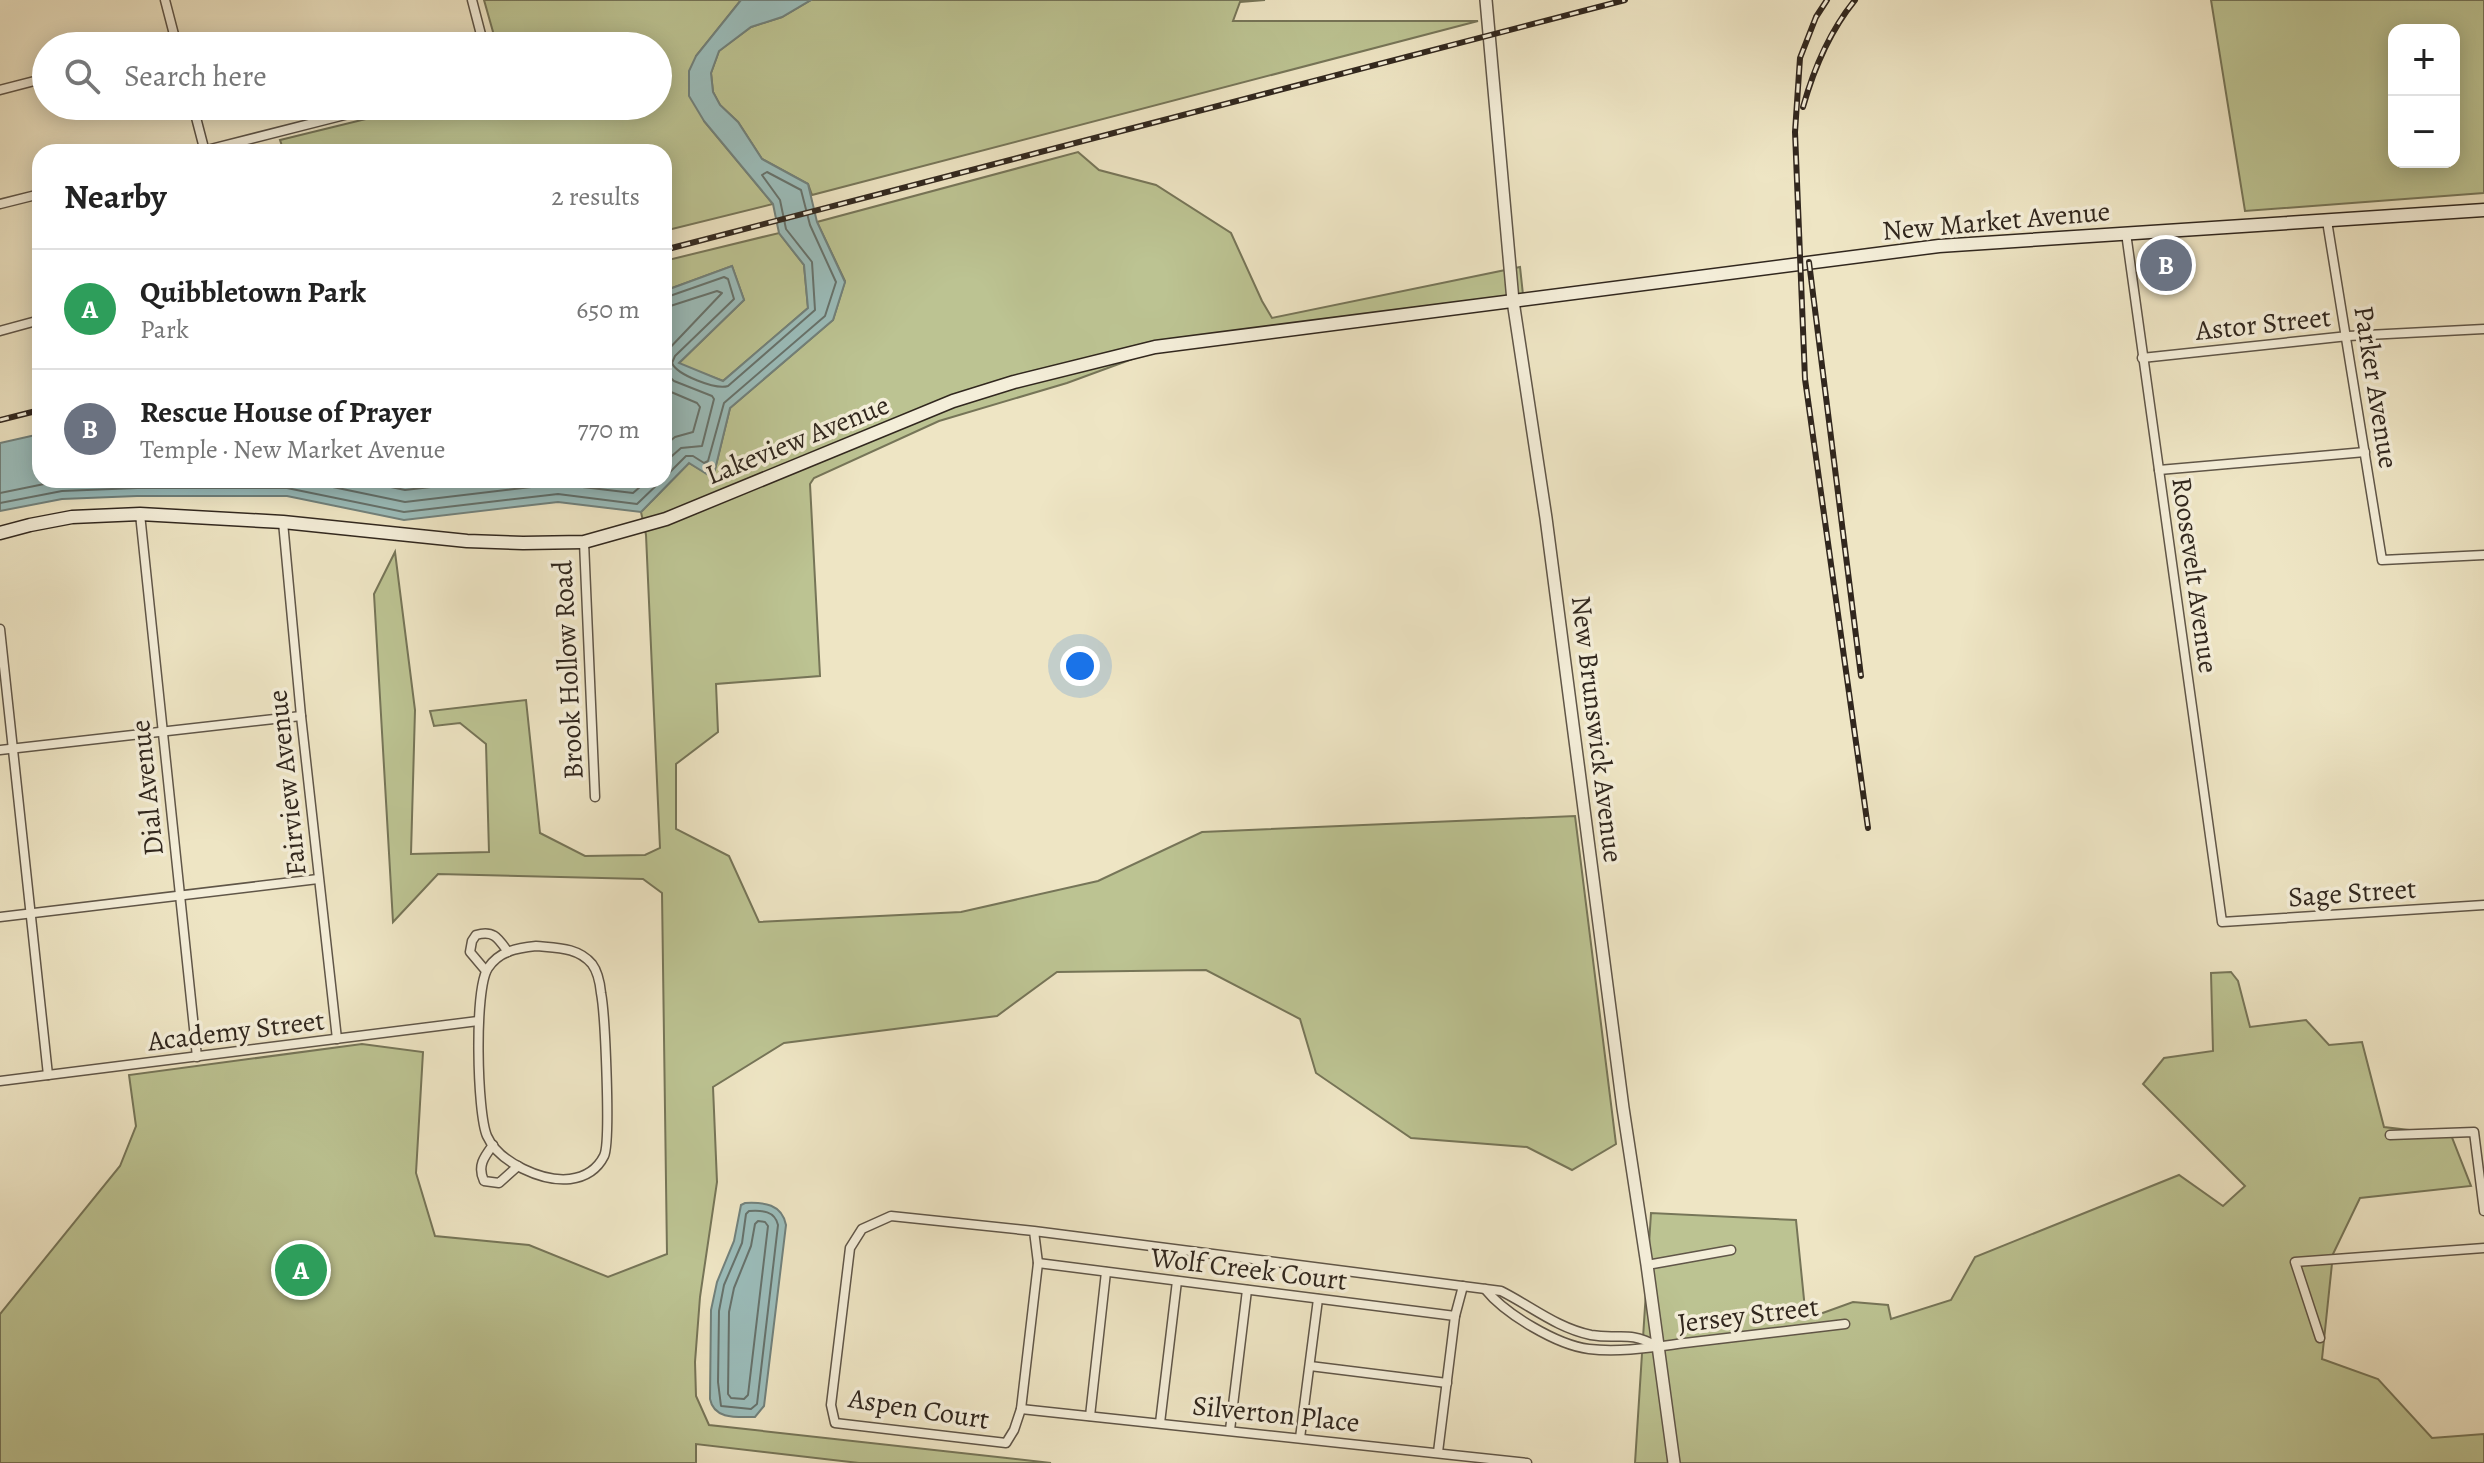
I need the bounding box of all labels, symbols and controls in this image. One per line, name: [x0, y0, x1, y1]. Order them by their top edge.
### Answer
map controls: [2388, 24, 2460, 168]
button: +: [2388, 24, 2460, 96]
search box: [32, 32, 672, 120]
icon: search: [60, 54, 104, 98]
text: Search here: [124, 56, 267, 96]
button: −: [2388, 96, 2460, 168]
text: Nearby: [64, 173, 167, 220]
text: 2 results: [551, 179, 640, 214]
street label: New Market Avenue: [1881, 192, 2112, 250]
pin: B: [2140, 235, 2192, 295]
text: Quibbletown Park: [140, 272, 366, 312]
text: A: [82, 292, 98, 327]
text: 650 m: [576, 292, 640, 327]
street label: Astor Street: [2193, 298, 2333, 350]
street label: Parker Avenue: [2344, 303, 2408, 471]
text: Park: [140, 312, 189, 347]
street label: Lakeview Avenue: [700, 386, 895, 494]
text: Rescue House of Prayer: [140, 392, 432, 432]
text: B: [82, 412, 98, 447]
text: 770 m: [578, 412, 640, 447]
text: Temple · New Market Avenue: [140, 432, 445, 467]
street label: Roosevelt Avenue: [2162, 475, 2228, 676]
street label: Brook Hollow Road: [543, 558, 593, 781]
street label: New Brunswick Avenue: [1562, 593, 1632, 865]
your location: [1060, 646, 1100, 686]
street label: Fairview Avenue: [258, 688, 316, 878]
street label: Dial Avenue: [121, 718, 173, 858]
street label: Sage Street: [2287, 870, 2417, 916]
street label: Academy Street: [145, 1001, 327, 1061]
street label: Wolf Creek Court: [1148, 1238, 1349, 1300]
pin: A: [275, 1240, 327, 1300]
street label: Jersey Street: [1675, 1287, 1821, 1343]
street label: Aspen Court: [845, 1379, 992, 1439]
street label: Silverton Place: [1190, 1386, 1361, 1442]

